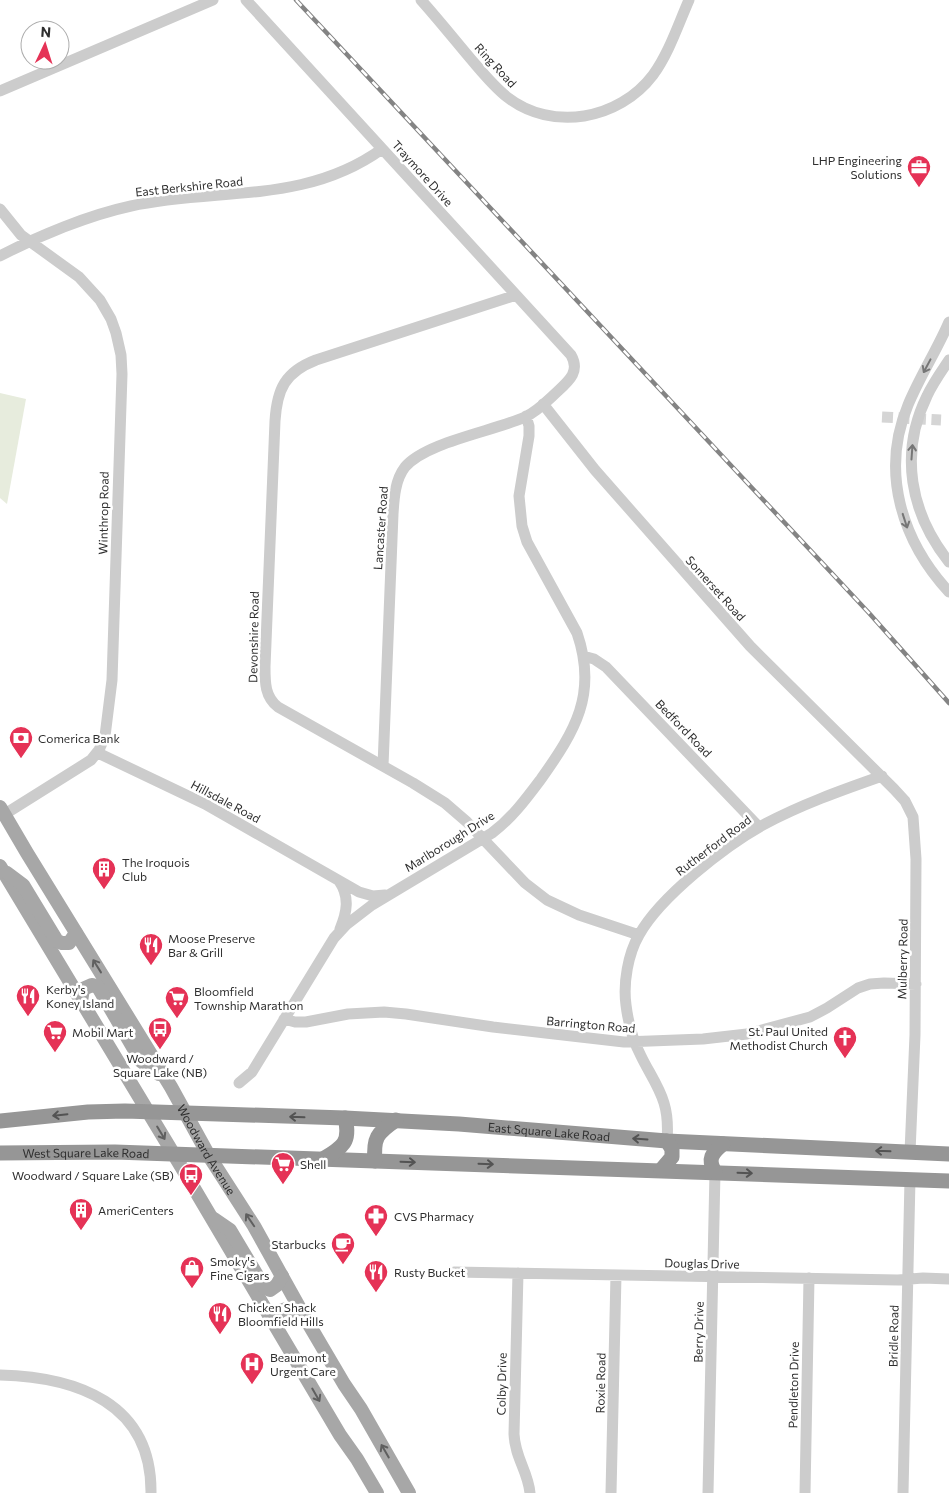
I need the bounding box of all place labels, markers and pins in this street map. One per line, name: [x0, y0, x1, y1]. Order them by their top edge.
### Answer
place label: LHP Engineering Solutions: [812, 153, 902, 181]
office icon: LHP Engineering Solutions: [906, 154, 932, 188]
bank icon: Comerica Bank: [8, 725, 34, 759]
place label: Comerica Bank: [38, 731, 120, 745]
place label: The Iroquois Club: [122, 855, 190, 883]
building icon: The Iroquois Club: [91, 856, 117, 890]
place label: Moose Preserve Bar & Grill: [168, 931, 255, 959]
restaurant icon: Moose Preserve Bar & Grill: [138, 932, 164, 966]
place label: Kerby's Koney Island: [46, 982, 114, 1010]
restaurant icon: Kerby's Koney Island: [15, 983, 41, 1017]
place label: Bloomfield Township Marathon: [194, 984, 303, 1012]
supermarket icon: Bloomfield Township Marathon: [164, 985, 190, 1019]
bus stop icon: Woodward / Square Lake (NB): [147, 1016, 173, 1050]
supermarket icon: Mobil Mart: [42, 1019, 68, 1053]
place label: St. Paul United Methodist Church: [729, 1024, 828, 1052]
place label: Mobil Mart: [72, 1025, 134, 1039]
church icon: St. Paul United Methodist Church: [832, 1025, 858, 1059]
place label: Woodward / Square Lake (NB): [113, 1051, 207, 1079]
supermarket icon: Shell: [270, 1151, 296, 1185]
place label: Shell: [300, 1157, 326, 1171]
bus stop icon: Woodward / Square Lake (SB): [178, 1162, 204, 1196]
place label: Woodward / Square Lake (SB): [12, 1168, 174, 1182]
building icon: AmeriCenters: [68, 1197, 94, 1231]
place label: AmeriCenters: [98, 1203, 174, 1217]
pharmacy icon: CVS Pharmacy: [363, 1203, 389, 1237]
place label: CVS Pharmacy: [394, 1209, 474, 1223]
cafe icon: Starbucks: [330, 1231, 356, 1265]
place label: Starbucks: [271, 1237, 326, 1251]
place label: Smoky's Fine Cigars: [210, 1254, 270, 1282]
shop icon: Smoky's Fine Cigars: [179, 1255, 205, 1289]
restaurant icon: Rusty Bucket: [363, 1259, 389, 1293]
place label: Rusty Bucket: [394, 1265, 465, 1279]
place label: Chicken Shack Bloomfield Hills: [238, 1300, 324, 1328]
restaurant icon: Chicken Shack Bloomfield Hills: [207, 1301, 233, 1335]
place label: Beaumont Urgent Care: [270, 1350, 336, 1378]
hospital icon: Beaumont Urgent Care: [239, 1351, 265, 1385]

